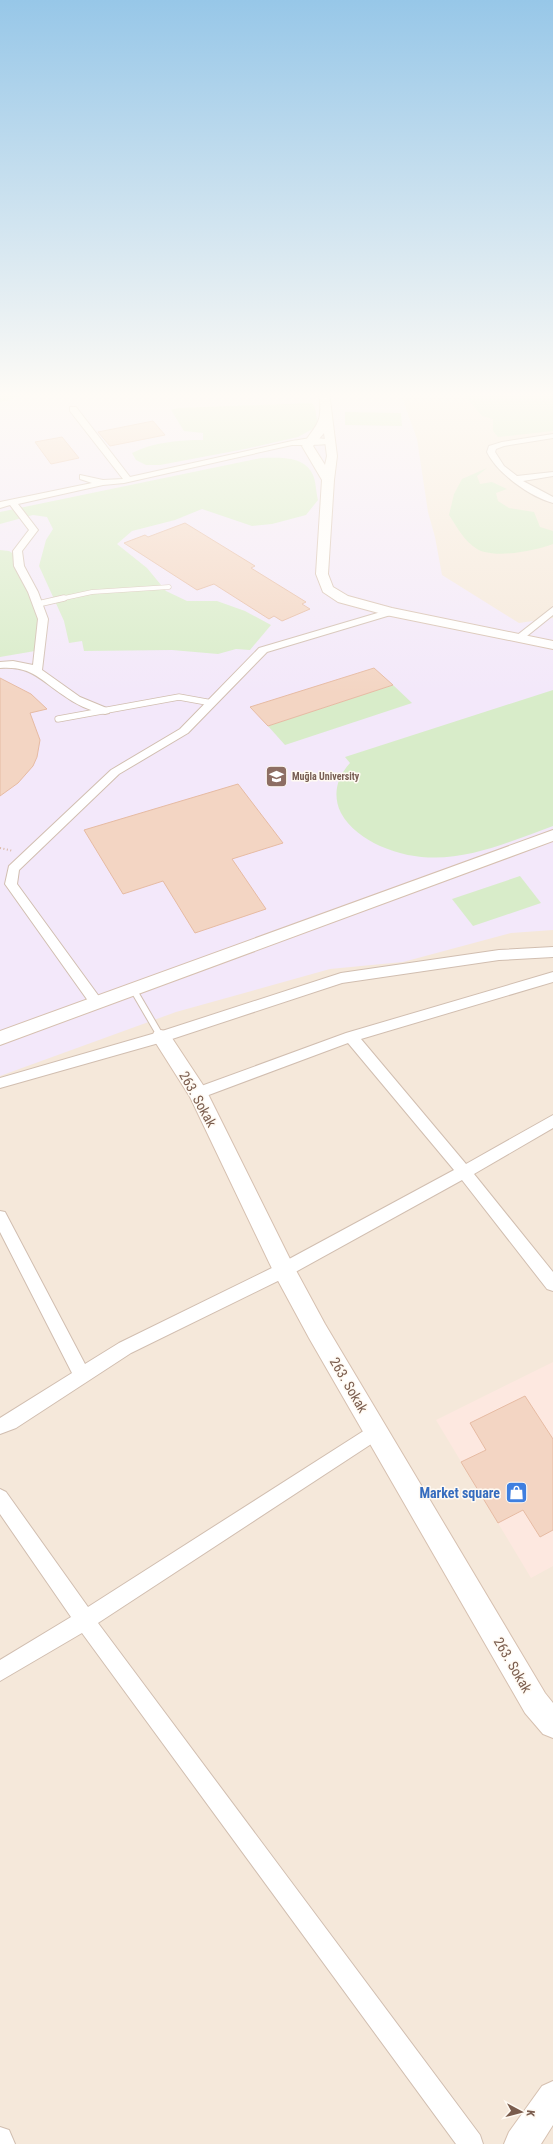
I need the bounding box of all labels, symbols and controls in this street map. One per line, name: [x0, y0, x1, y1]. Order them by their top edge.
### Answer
school or university icon: Muğla University: [263, 763, 289, 789]
place label: Muğla University: [292, 771, 360, 782]
street label: 263. Sokak: [176, 1068, 220, 1130]
street label: 263. Sokak: [327, 1354, 372, 1416]
shop icon: Market square: [503, 1480, 529, 1506]
place label: Market square: [419, 1485, 500, 1501]
street label: 263. Sokak: [491, 1634, 536, 1696]
north arrow: [501, 2092, 541, 2132]
text: K: [523, 2109, 537, 2118]

